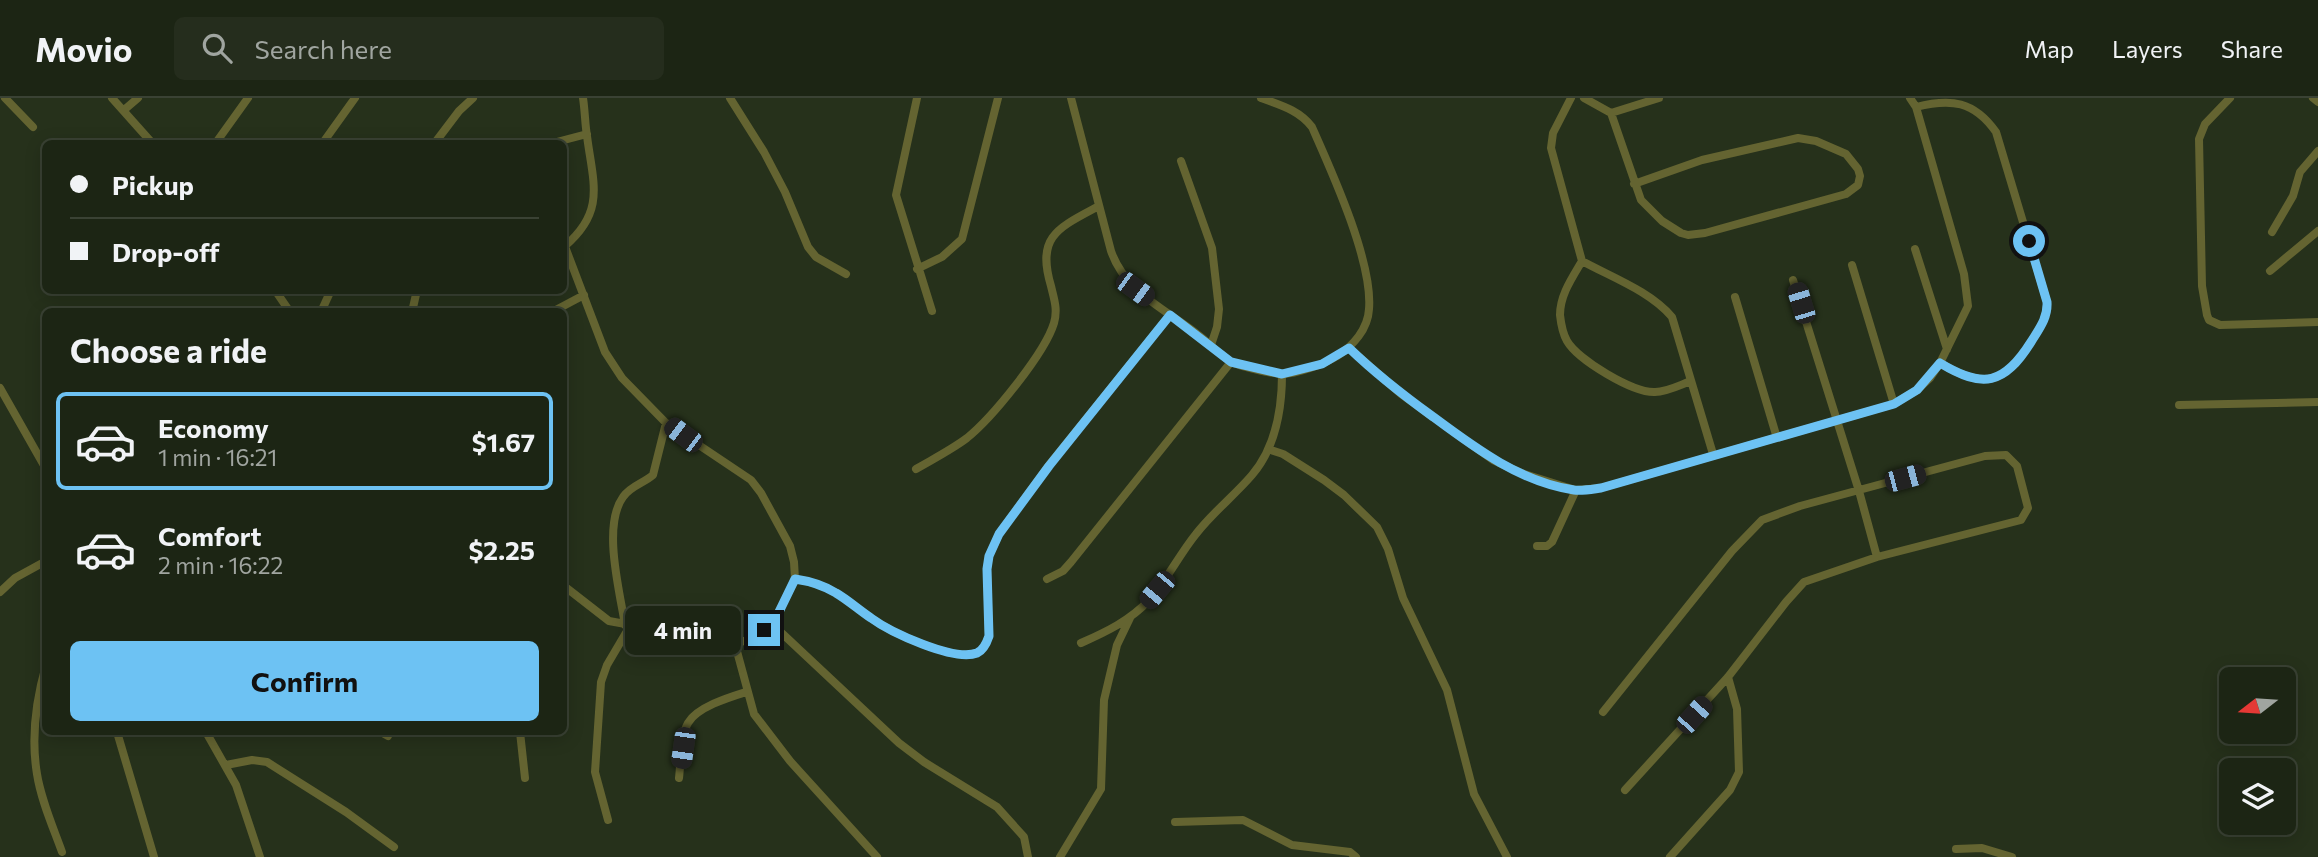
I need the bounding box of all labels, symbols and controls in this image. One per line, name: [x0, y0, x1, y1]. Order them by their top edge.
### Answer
search box: [174, 17, 664, 80]
text: Movio: [35, 28, 132, 69]
icon: search: [198, 29, 236, 67]
text: Search here: [254, 33, 392, 64]
text: Map: [2025, 34, 2074, 63]
text: Layers: [2112, 34, 2183, 63]
text: Share: [2221, 34, 2283, 63]
text: Pickup: [112, 169, 194, 200]
route start: [2013, 225, 2045, 257]
text: Drop-off: [112, 236, 219, 267]
car: [1112, 268, 1159, 310]
car: [1785, 280, 1818, 326]
text: Choose a ride: [70, 330, 267, 370]
icon: car: [74, 410, 137, 473]
text: Economy: [158, 412, 269, 443]
car: [660, 414, 707, 456]
text: $1.67: [472, 426, 535, 457]
text: 1 min · 16:21: [158, 443, 277, 471]
car: [1882, 462, 1929, 494]
icon: car: [74, 518, 137, 581]
text: Comfort: [158, 520, 261, 551]
text: $2.25: [468, 534, 535, 565]
text: 2 min · 16:22: [158, 551, 283, 579]
car: [1136, 567, 1179, 613]
callout: 4 min: [624, 606, 740, 654]
route end: [748, 614, 780, 646]
text: 4 min: [654, 616, 712, 644]
button: Confirm: [70, 641, 539, 721]
north arrow: [2219, 667, 2296, 744]
map controls: [2219, 667, 2296, 835]
car: [1673, 692, 1716, 738]
car: [670, 726, 697, 770]
button: layers: [2219, 758, 2296, 835]

